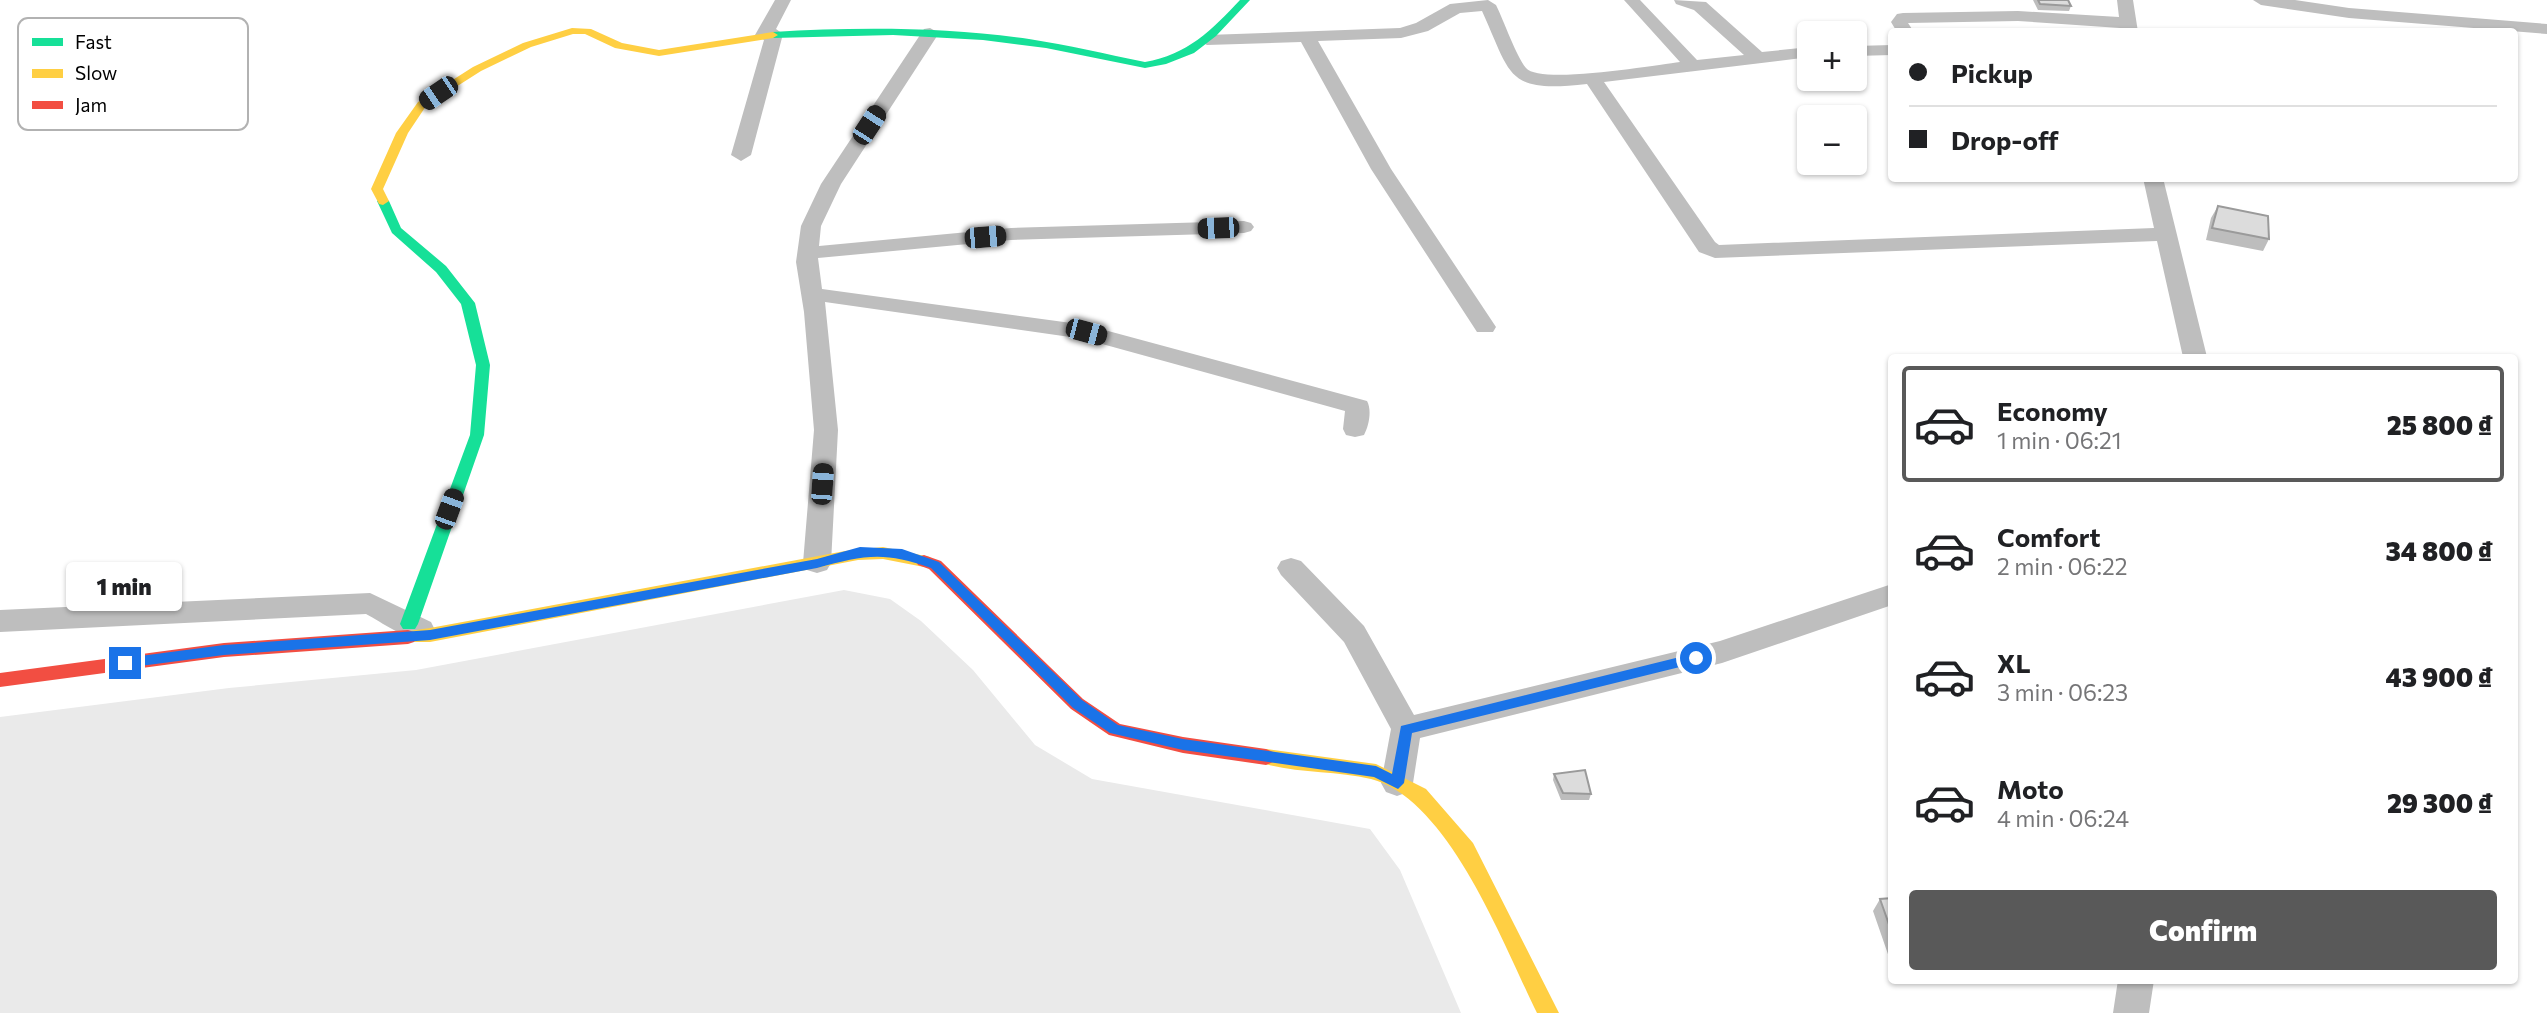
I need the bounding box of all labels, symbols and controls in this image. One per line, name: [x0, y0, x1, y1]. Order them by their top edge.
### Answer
legend: [18, 18, 248, 130]
map controls: [1797, 21, 1867, 175]
button: +: [1797, 21, 1867, 91]
text: Fast: [75, 30, 112, 53]
text: Pickup: [1951, 57, 2033, 88]
text: Slow: [75, 61, 117, 84]
car: [415, 73, 462, 113]
text: Jam: [75, 93, 107, 116]
car: [849, 102, 890, 148]
button: −: [1797, 105, 1867, 175]
text: Drop-off: [1951, 124, 2058, 155]
car: [1197, 217, 1240, 239]
car: [964, 225, 1007, 249]
car: [1063, 316, 1110, 348]
icon: car: [1913, 393, 1976, 456]
text: Economy: [1997, 395, 2108, 426]
text: 25 800 ₫: [2387, 409, 2493, 440]
text: 1 min · 06:21: [1997, 426, 2122, 454]
car: [811, 462, 834, 506]
car: [432, 486, 467, 532]
icon: car: [1913, 519, 1976, 582]
text: Comfort: [1997, 521, 2100, 552]
text: 34 800 ₫: [2386, 535, 2493, 566]
text: 2 min · 06:22: [1997, 552, 2127, 580]
callout: 1 min: [67, 562, 183, 610]
text: 1 min: [96, 572, 152, 600]
route start: [1680, 642, 1712, 674]
icon: car: [1913, 645, 1976, 708]
route end: [109, 647, 141, 679]
text: XL: [1997, 647, 2031, 678]
text: 43 900 ₫: [2386, 661, 2493, 692]
text: 3 min · 06:23: [1997, 678, 2128, 706]
icon: car: [1913, 771, 1976, 834]
text: Moto: [1997, 773, 2064, 804]
text: 29 300 ₫: [2387, 787, 2493, 818]
text: 4 min · 06:24: [1997, 804, 2129, 832]
button: Confirm: [1909, 890, 2497, 970]

